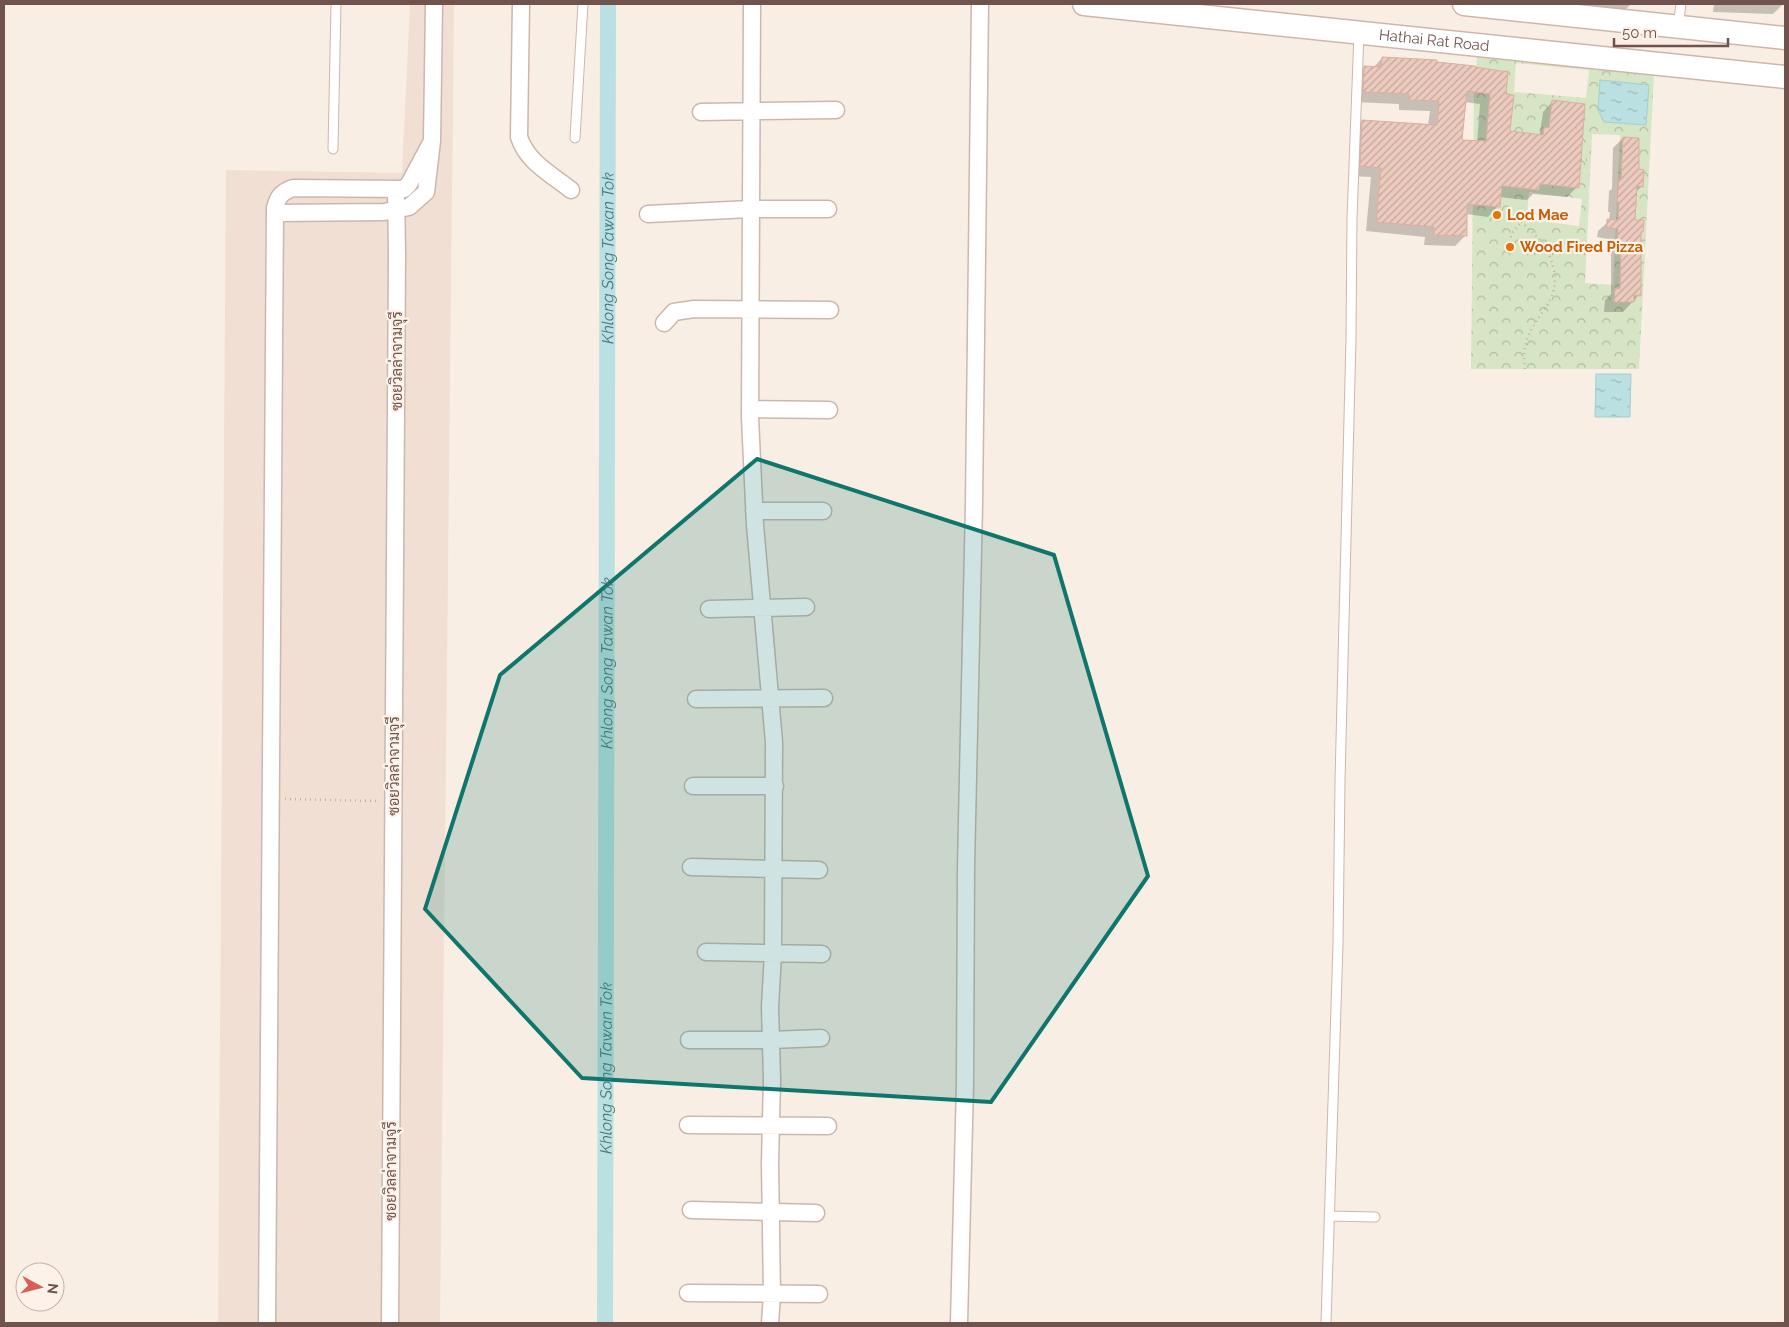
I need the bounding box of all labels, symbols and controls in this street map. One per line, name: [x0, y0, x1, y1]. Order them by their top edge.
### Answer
scale bar: [1614, 15, 1728, 47]
text: 50 m: [1622, 24, 1657, 42]
street label: Hathai Rat Road: [1378, 26, 1490, 55]
water label: Khlong Song Tawan Tok: [598, 172, 617, 344]
place label: Lod Mae: [1507, 206, 1569, 224]
marker: Lod Mae: [1491, 209, 1503, 221]
place label: Wood Fired Pizza: [1520, 238, 1644, 256]
marker: Wood Fired Pizza: [1504, 241, 1516, 253]
street label: ซอยวิลล่าจามจุรี: [387, 311, 408, 411]
water label: Khlong Song Tawan Tok: [597, 577, 616, 749]
street label: ซอยวิลล่าจามจุรี: [384, 716, 405, 816]
water label: Khlong Song Tawan Tok: [596, 982, 615, 1154]
street label: ซอยวิลล่าจามจุรี: [381, 1121, 402, 1221]
north arrow: [15, 1262, 65, 1312]
text: N: [44, 1282, 61, 1295]

